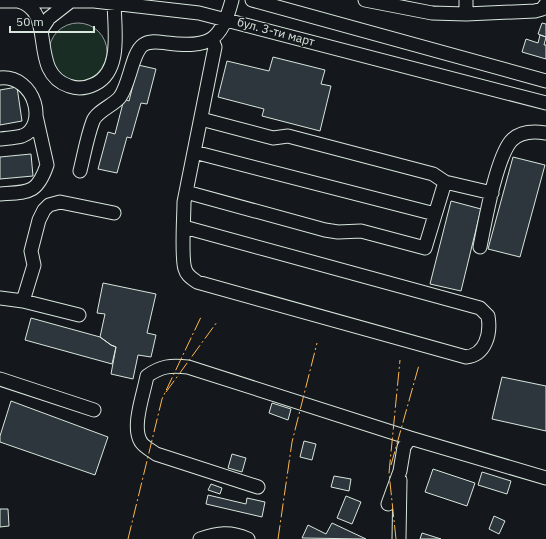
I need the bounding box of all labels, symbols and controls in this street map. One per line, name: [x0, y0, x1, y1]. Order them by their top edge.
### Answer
scale bar: [10, 8, 94, 34]
text: 50 m: [16, 14, 44, 29]
street label: бул. 3-ти март: [236, 14, 317, 49]

